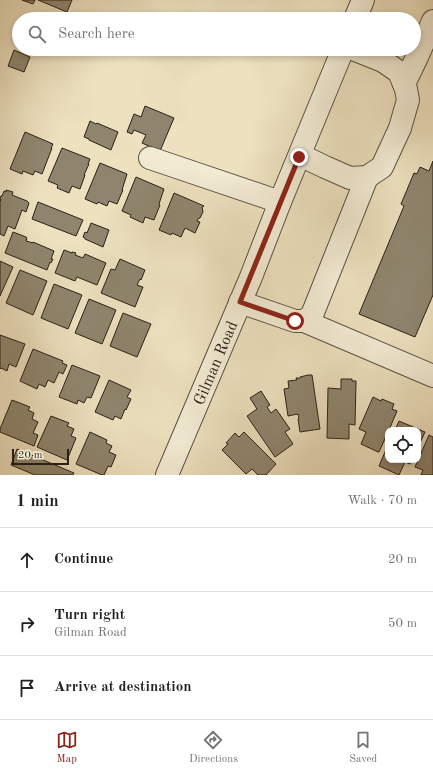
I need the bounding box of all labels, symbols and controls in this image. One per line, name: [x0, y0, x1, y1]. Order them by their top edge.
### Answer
search box: [12, 12, 421, 56]
icon: search: [26, 23, 48, 45]
text: Search here: [58, 27, 135, 42]
route end: [290, 148, 308, 166]
route start: [286, 312, 304, 330]
street label: Gilman Road: [192, 319, 241, 408]
map controls: [385, 427, 421, 463]
button: locate: [385, 427, 421, 463]
scale bar: [12, 447, 69, 466]
text: 20 m: [18, 450, 43, 461]
text: 1 min: [16, 493, 59, 510]
text: Walk · 70 m: [348, 494, 417, 507]
icon: ahead: [16, 549, 38, 571]
text: Continue: [54, 552, 113, 567]
text: 20 m: [388, 553, 417, 566]
text: Turn right: [54, 608, 125, 623]
icon: right: [16, 613, 38, 635]
text: 50 m: [388, 617, 417, 630]
text: Gilman Road: [54, 626, 127, 639]
icon: arrive: [16, 677, 38, 699]
text: Arrive at destination: [54, 680, 192, 695]
tab: Map: [56, 729, 78, 767]
tab: Directions: [189, 729, 238, 767]
tab: Saved: [349, 729, 377, 767]

